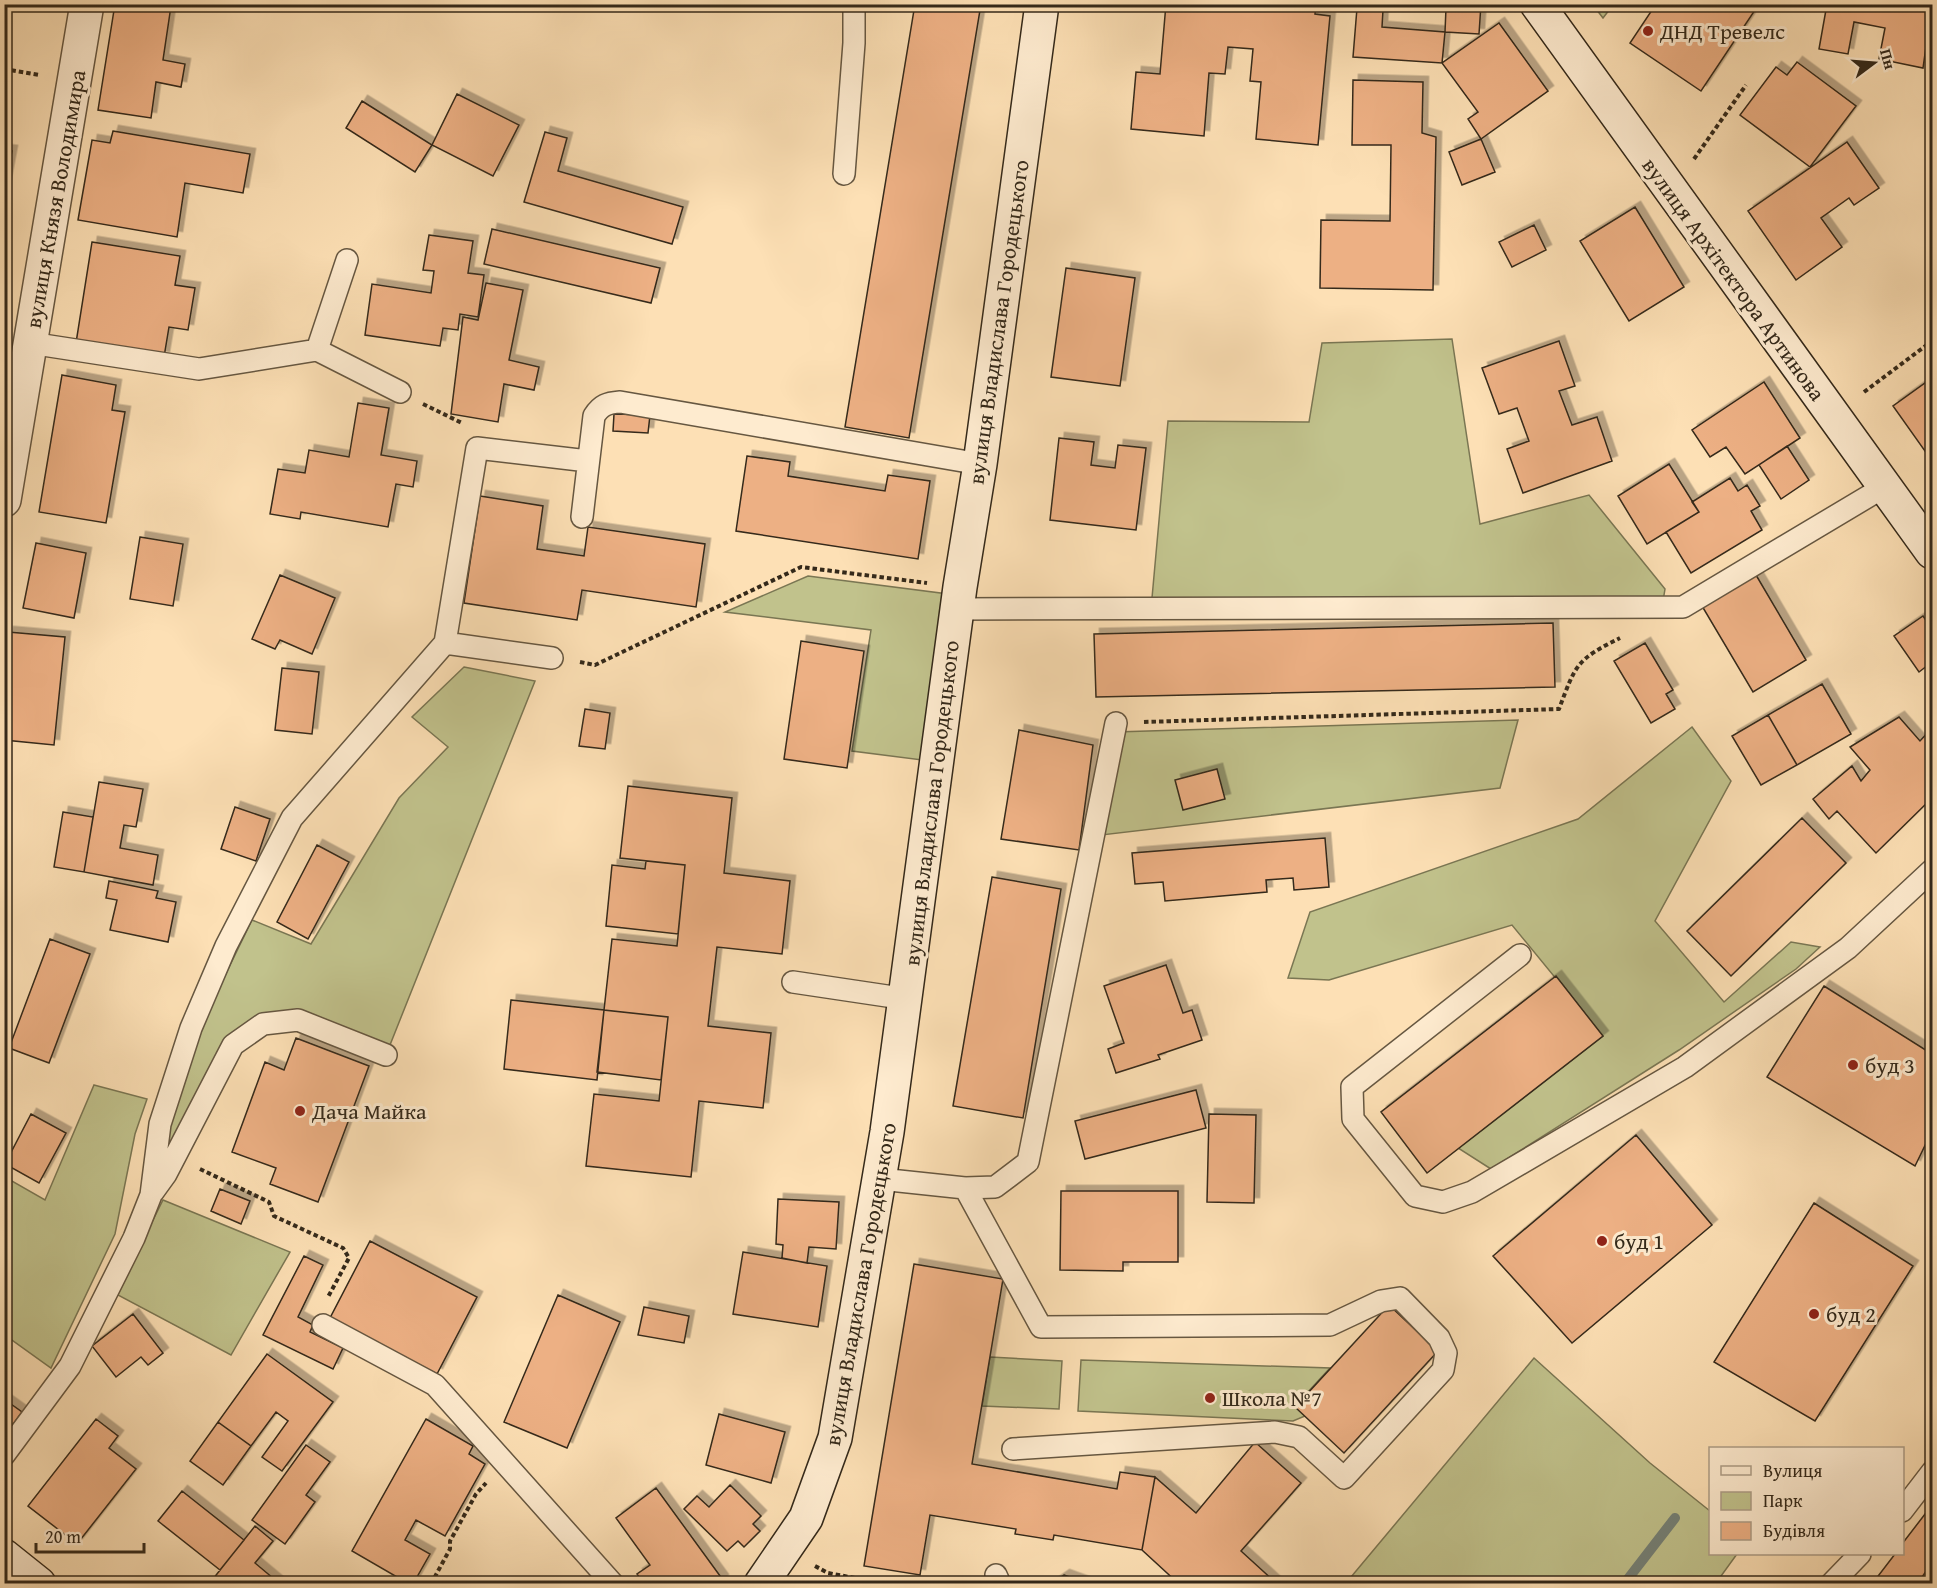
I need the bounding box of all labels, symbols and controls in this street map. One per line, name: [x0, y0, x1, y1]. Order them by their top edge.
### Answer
place label: ДНД Тревелс: [1659, 15, 1785, 47]
marker: ДНД Тревелс: [1641, 24, 1655, 38]
north arrow: [1844, 33, 1904, 93]
text: Пн: [1874, 46, 1903, 72]
street label: вулиця Князя Володимира: [17, 67, 94, 331]
street label: вулиця Архітектора Артинова: [1635, 151, 1834, 408]
street label: вулиця Владислава Городецького: [959, 158, 1037, 486]
street label: вулиця Владислава Городецького: [895, 638, 967, 968]
place label: буд 3: [1865, 1049, 1915, 1081]
marker: буд 3: [1846, 1058, 1860, 1072]
place label: Дача Майка: [311, 1095, 427, 1127]
marker: Дача Майка: [293, 1104, 307, 1118]
street label: вулиця Владислава Городецького: [816, 1120, 904, 1448]
place label: буд 1: [1614, 1225, 1664, 1257]
marker: буд 1: [1595, 1234, 1609, 1248]
place label: буд 2: [1826, 1298, 1876, 1330]
marker: буд 2: [1807, 1307, 1821, 1321]
place label: Школа №7: [1222, 1382, 1322, 1414]
marker: Школа №7: [1203, 1391, 1217, 1405]
legend: [1709, 1447, 1904, 1555]
text: Вулиця: [1763, 1457, 1822, 1484]
text: Парк: [1763, 1487, 1803, 1514]
scale bar: [36, 1516, 144, 1554]
text: Будівля: [1763, 1517, 1825, 1544]
text: 20 m: [45, 1523, 81, 1550]

